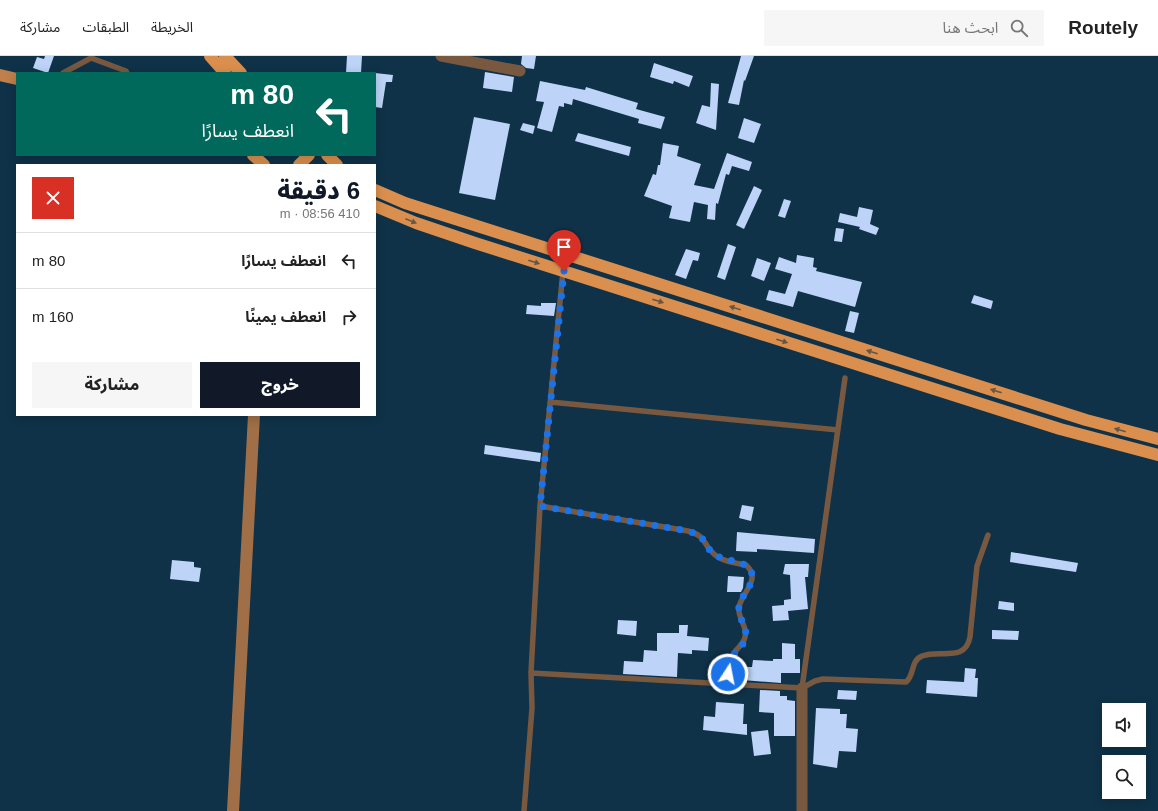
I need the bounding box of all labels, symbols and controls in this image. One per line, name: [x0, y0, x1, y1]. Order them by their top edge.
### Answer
search box: [764, 10, 1044, 46]
icon: search: [1008, 17, 1030, 39]
text: Routely: [1068, 17, 1138, 38]
text: مشاركة: [20, 19, 60, 35]
text: الطبقات: [82, 19, 129, 35]
text: الخريطة: [151, 19, 193, 35]
text: ابحث هنا: [942, 19, 998, 36]
text: 80 m: [230, 79, 294, 110]
icon: left: [308, 88, 360, 140]
text: انعطف يسارًا: [202, 121, 294, 141]
button: close: [32, 177, 74, 219]
text: 6 دقيقة: [277, 177, 360, 204]
text: 410 m · 08:56: [280, 206, 360, 221]
one-way arrow: [405, 219, 417, 225]
pin: [547, 230, 581, 271]
icon: arrive: [553, 236, 575, 258]
icon: left: [338, 250, 360, 272]
text: 80 m: [32, 252, 65, 269]
text: انعطف يسارًا: [241, 252, 326, 269]
one-way arrow: [529, 259, 541, 265]
one-way arrow: [653, 298, 665, 304]
one-way arrow: [728, 305, 740, 311]
icon: right: [338, 306, 360, 328]
text: 160 m: [32, 308, 74, 325]
text: انعطف يمينًا: [245, 308, 326, 325]
one-way arrow: [777, 338, 789, 344]
one-way arrow: [866, 349, 878, 355]
button: مشاركة: [32, 362, 192, 408]
button: خروج: [200, 362, 360, 408]
one-way arrow: [990, 388, 1002, 394]
one-way arrow: [1114, 427, 1126, 433]
position arrow: [707, 653, 749, 695]
map controls: [1102, 703, 1146, 799]
button: sound: [1102, 703, 1146, 747]
button: search: [1102, 755, 1146, 799]

